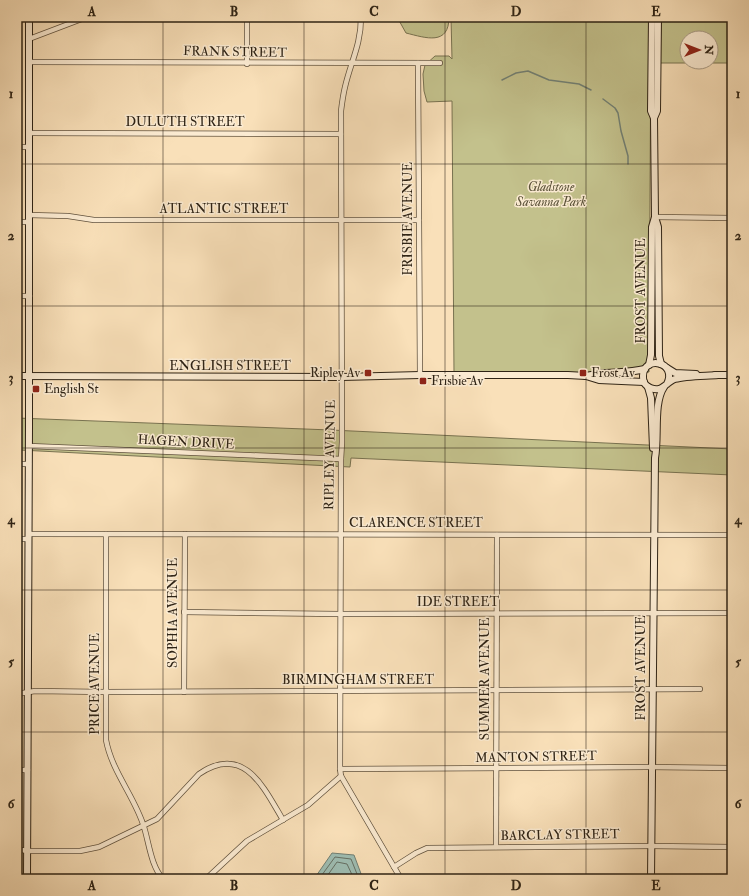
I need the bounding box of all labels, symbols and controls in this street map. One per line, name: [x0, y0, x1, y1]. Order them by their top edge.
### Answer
text: A: [87, 4, 97, 20]
text: B: [230, 4, 238, 20]
text: C: [369, 4, 379, 20]
text: D: [511, 4, 522, 20]
text: E: [651, 4, 661, 20]
north arrow: [679, 30, 719, 70]
street label: FRANK STREET: [183, 43, 287, 61]
text: N: [702, 44, 715, 56]
text: 1: [9, 86, 14, 102]
text: 1: [736, 86, 741, 102]
street label: DULUTH STREET: [125, 114, 245, 130]
street label: FRISBIE AVENUE: [400, 162, 416, 276]
park label: Gladstone Savanna Park: [515, 179, 586, 210]
street label: ATLANTIC STREET: [159, 201, 289, 217]
text: 2: [8, 228, 15, 244]
text: 2: [735, 228, 742, 244]
street label: FROST AVENUE: [633, 238, 649, 344]
street label: ENGLISH STREET: [169, 358, 291, 374]
place label: Ripley Av: [310, 365, 360, 382]
place label: Frost Av: [591, 365, 635, 381]
marker: Ripley Av: [363, 368, 373, 378]
marker: Frost Av: [578, 368, 588, 378]
text: 3: [9, 370, 14, 386]
text: 3: [736, 370, 741, 386]
place label: Frisbie Av: [431, 373, 483, 389]
marker: Frisbie Av: [418, 376, 428, 386]
place label: English St: [44, 381, 99, 397]
marker: English St: [31, 384, 41, 394]
street label: RIPLEY AVENUE: [321, 400, 339, 510]
street label: HAGEN DRIVE: [137, 431, 235, 453]
text: 4: [6, 512, 15, 528]
text: 4: [733, 512, 742, 528]
street label: CLARENCE STREET: [349, 515, 483, 531]
street label: SOPHIA AVENUE: [165, 558, 181, 668]
street label: IDE STREET: [417, 594, 500, 610]
street label: FROST AVENUE: [633, 615, 649, 721]
street label: SUMMER AVENUE: [477, 618, 493, 740]
street label: PRICE AVENUE: [87, 633, 103, 735]
text: 5: [8, 654, 14, 670]
text: 5: [735, 654, 741, 670]
street label: BIRMINGHAM STREET: [282, 672, 434, 688]
street label: MANTON STREET: [475, 748, 597, 766]
text: 6: [8, 796, 16, 812]
text: 6: [735, 796, 743, 812]
street label: BARCLAY STREET: [500, 826, 620, 844]
text: A: [87, 878, 97, 894]
text: B: [230, 878, 238, 894]
text: C: [369, 878, 379, 894]
text: D: [511, 878, 522, 894]
text: E: [651, 878, 661, 894]

